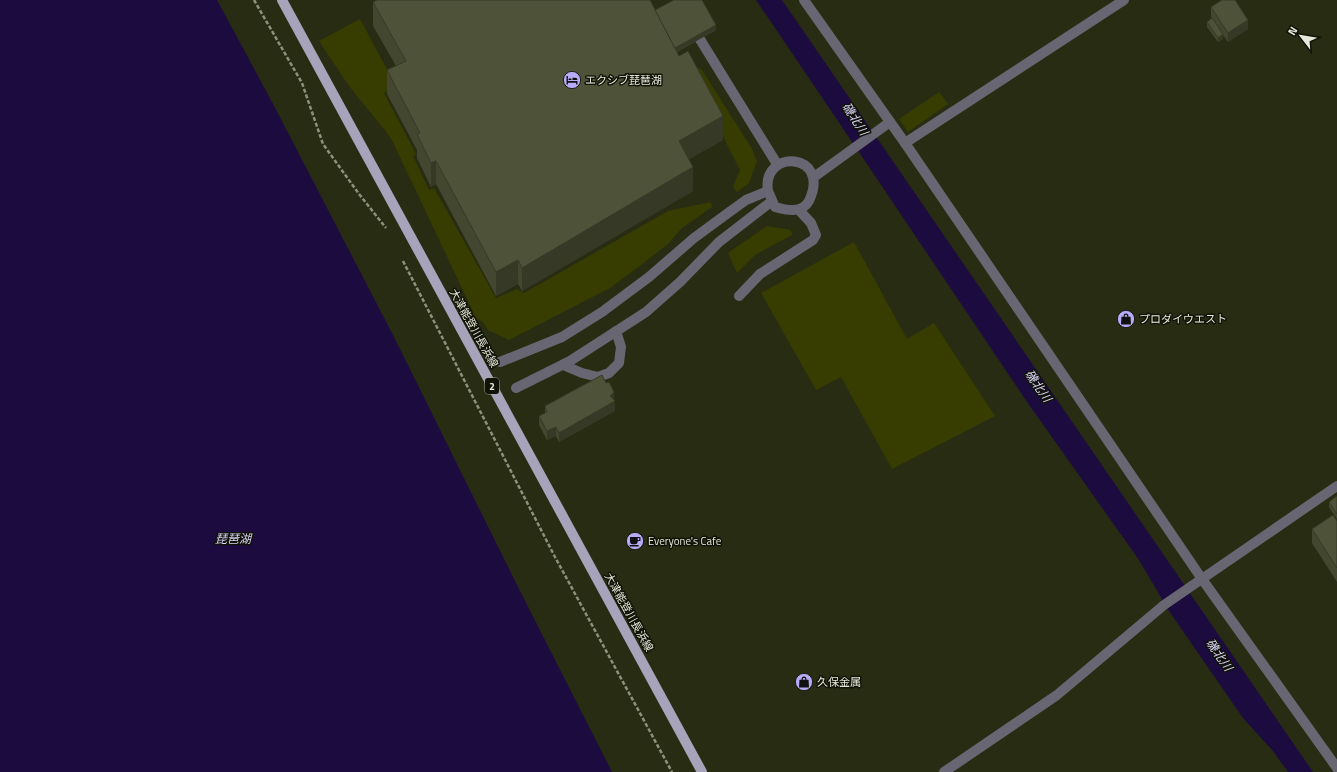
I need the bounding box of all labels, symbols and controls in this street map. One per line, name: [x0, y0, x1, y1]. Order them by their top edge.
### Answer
north arrow: [1281, 16, 1321, 56]
text: N: [1284, 23, 1301, 38]
hotel icon: エクシブ琵琶湖: [562, 70, 582, 90]
place label: エクシブ琵琶湖: [585, 72, 662, 88]
water label: 磯北川: [838, 98, 874, 141]
street label: 大津能登川長浜線: [446, 286, 502, 370]
shop icon: プロダイウエスト: [1116, 309, 1136, 329]
place label: プロダイウエスト: [1139, 311, 1227, 327]
water label: 磯北川: [1020, 366, 1058, 408]
road number: 2: [485, 378, 499, 394]
water label: 琵琶湖: [215, 529, 253, 548]
cafe icon: Everyone's Cafe: [625, 531, 645, 551]
place label: Everyone's Cafe: [648, 533, 722, 549]
street label: 大津能登川長浜線: [601, 570, 657, 654]
water label: 磯北川: [1201, 635, 1239, 677]
shop icon: 久保金属: [794, 672, 814, 692]
place label: 久保金属: [817, 674, 861, 690]

